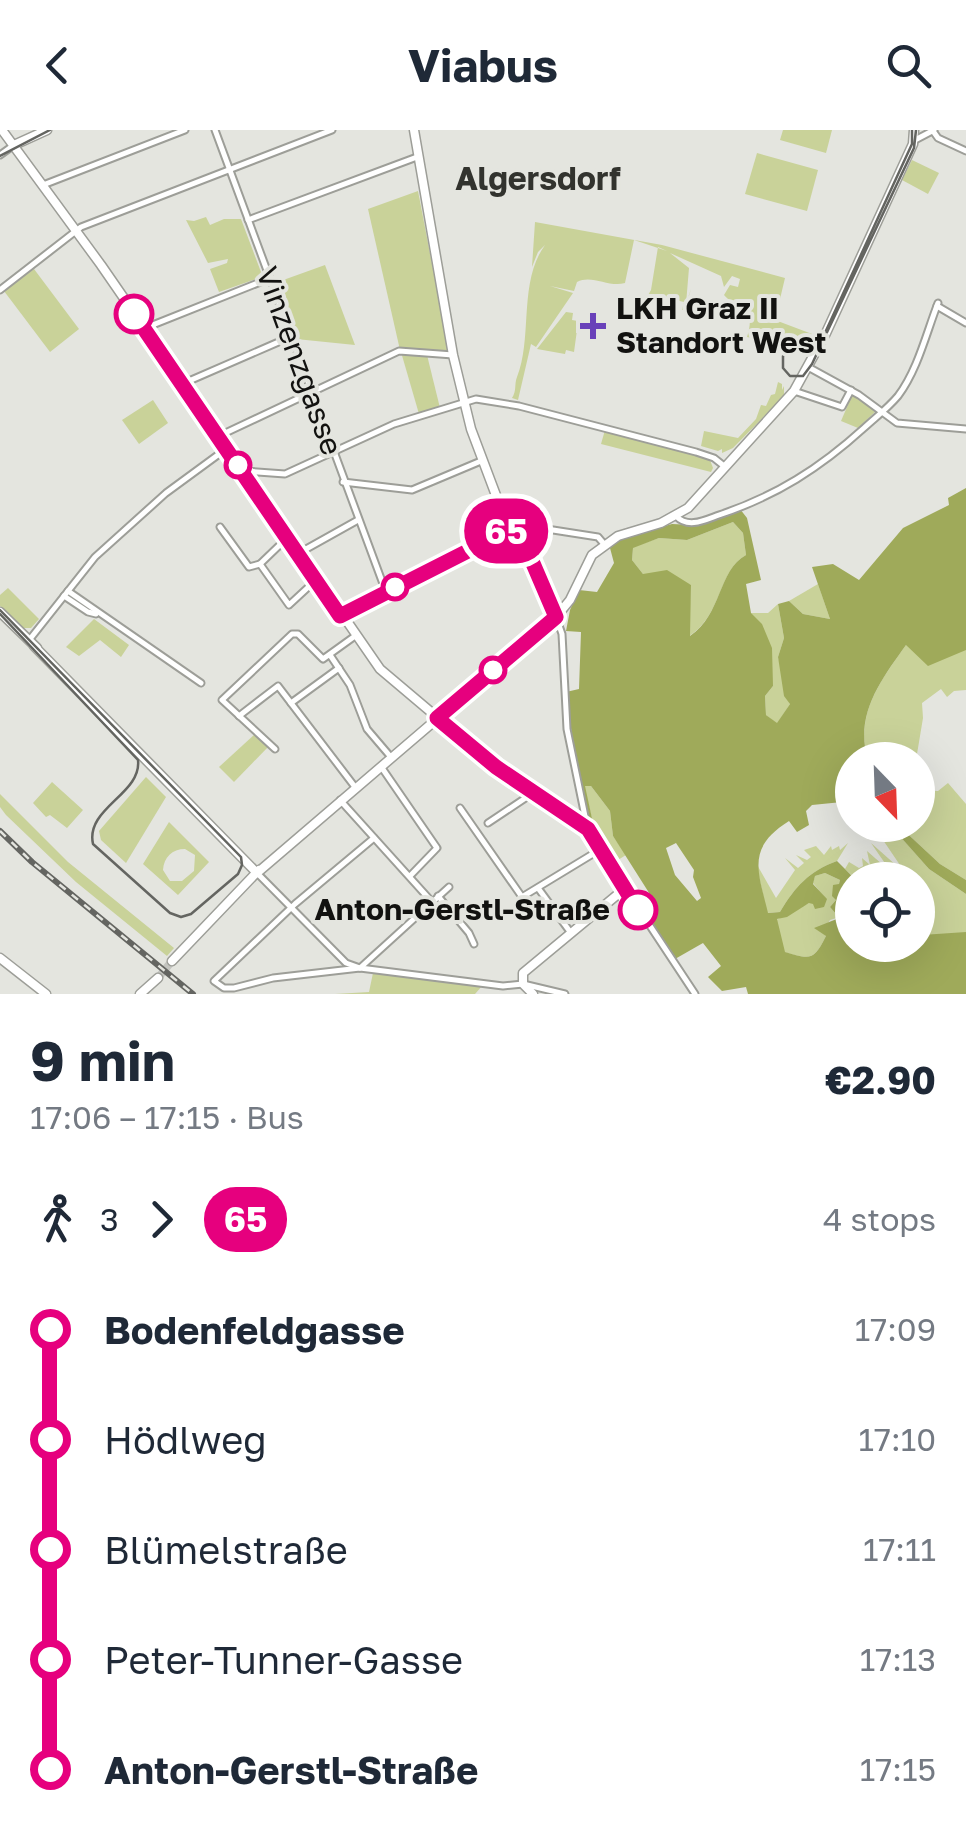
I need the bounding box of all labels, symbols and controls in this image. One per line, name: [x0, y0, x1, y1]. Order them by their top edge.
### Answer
icon: back: [30, 38, 85, 93]
text: Viabus: [408, 38, 558, 92]
icon: search: [881, 38, 936, 93]
district label: Algersdorf: [455, 159, 621, 197]
street label: Vinzenzgasse: [249, 262, 351, 460]
place label: LKH Graz II Standort West: [616, 290, 826, 360]
unlabelled marker: [115, 295, 153, 333]
marker: LKH Graz II Standort West: [580, 313, 606, 339]
unlabelled marker: [225, 452, 251, 478]
line badge: 65: [461, 498, 551, 564]
text: 65: [484, 510, 528, 552]
unlabelled marker: [382, 574, 408, 600]
unlabelled marker: [480, 657, 506, 683]
north arrow: [835, 742, 935, 842]
map controls: [835, 742, 935, 962]
button: locate: [835, 862, 935, 962]
place label: Anton-Gerstl-Straße: [314, 891, 610, 927]
marker: Anton-Gerstl-Straße: [619, 891, 657, 929]
text: 9 min: [30, 1027, 175, 1093]
text: €2.90: [825, 1057, 936, 1102]
text: 17:06 – 17:15 · Bus: [30, 1098, 304, 1136]
icon: walk: [30, 1192, 85, 1247]
icon: forward: [134, 1192, 189, 1247]
text: 65: [224, 1198, 267, 1240]
text: 3: [100, 1200, 119, 1238]
text: 4 stops: [823, 1200, 936, 1238]
text: Bodenfeldgasse: [104, 1307, 405, 1352]
text: 17:09: [855, 1310, 936, 1348]
text: Hödlweg: [104, 1417, 267, 1462]
text: 17:10: [859, 1420, 936, 1458]
text: Blümelstraße: [104, 1527, 348, 1572]
text: 17:11: [863, 1530, 936, 1568]
text: Peter-Tunner-Gasse: [104, 1637, 463, 1682]
text: 17:13: [860, 1640, 936, 1678]
text: Anton-Gerstl-Straße: [104, 1747, 478, 1792]
text: 17:15: [860, 1750, 936, 1788]

